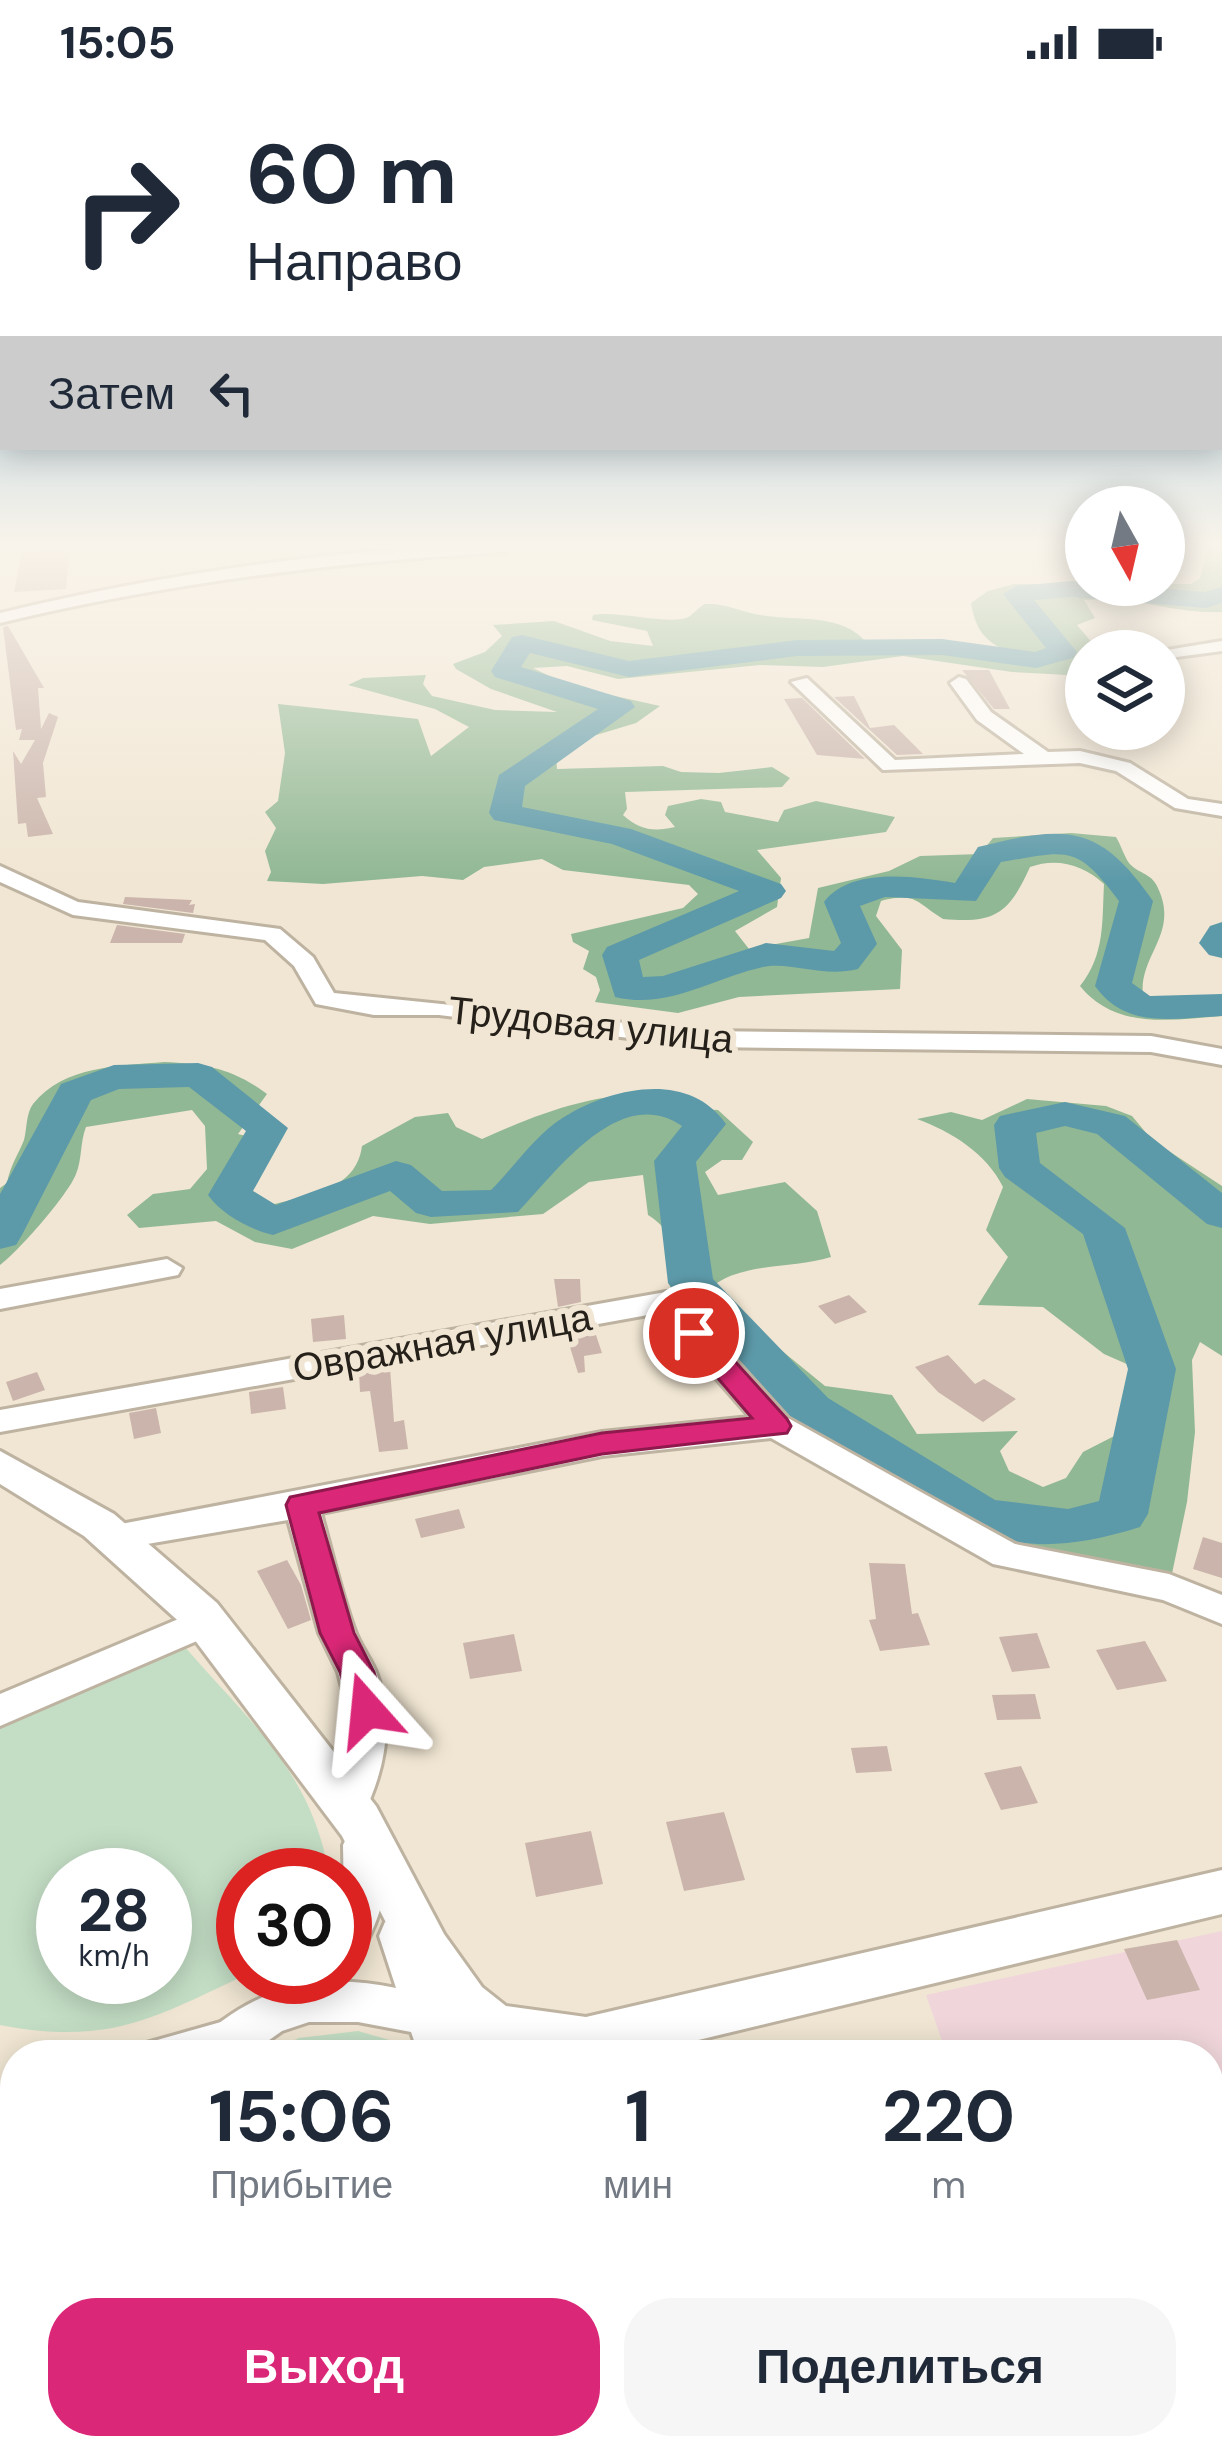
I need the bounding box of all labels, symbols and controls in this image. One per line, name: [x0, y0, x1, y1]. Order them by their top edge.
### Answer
text: 15:05: [60, 13, 175, 72]
text: 60 m: [246, 120, 457, 229]
icon: right: [48, 132, 204, 288]
text: Направо: [246, 226, 462, 297]
icon: left: [199, 360, 265, 426]
text: Затем: [48, 364, 175, 423]
north arrow: [1065, 486, 1185, 606]
map controls: [1065, 486, 1185, 750]
button: layers: [1065, 630, 1185, 750]
street label: Трудовая улица: [446, 984, 736, 1065]
pin: [643, 1282, 745, 1384]
street label: Овражная улица: [289, 1291, 596, 1394]
icon: arrive: [661, 1300, 727, 1366]
position arrow: [304, 1647, 430, 1773]
speed limit sign: 30: [216, 1848, 372, 2004]
text: 28: [78, 1871, 150, 1950]
text: km/h: [79, 1936, 149, 1975]
text: 15:06: [209, 2070, 394, 2163]
text: 1: [625, 2070, 651, 2163]
text: 220: [882, 2070, 1015, 2163]
text: Прибытие: [210, 2159, 393, 2210]
text: мин: [603, 2159, 673, 2210]
text: m: [931, 2159, 966, 2210]
button: Выход: [48, 2298, 600, 2436]
button: Поделиться: [624, 2298, 1176, 2436]

